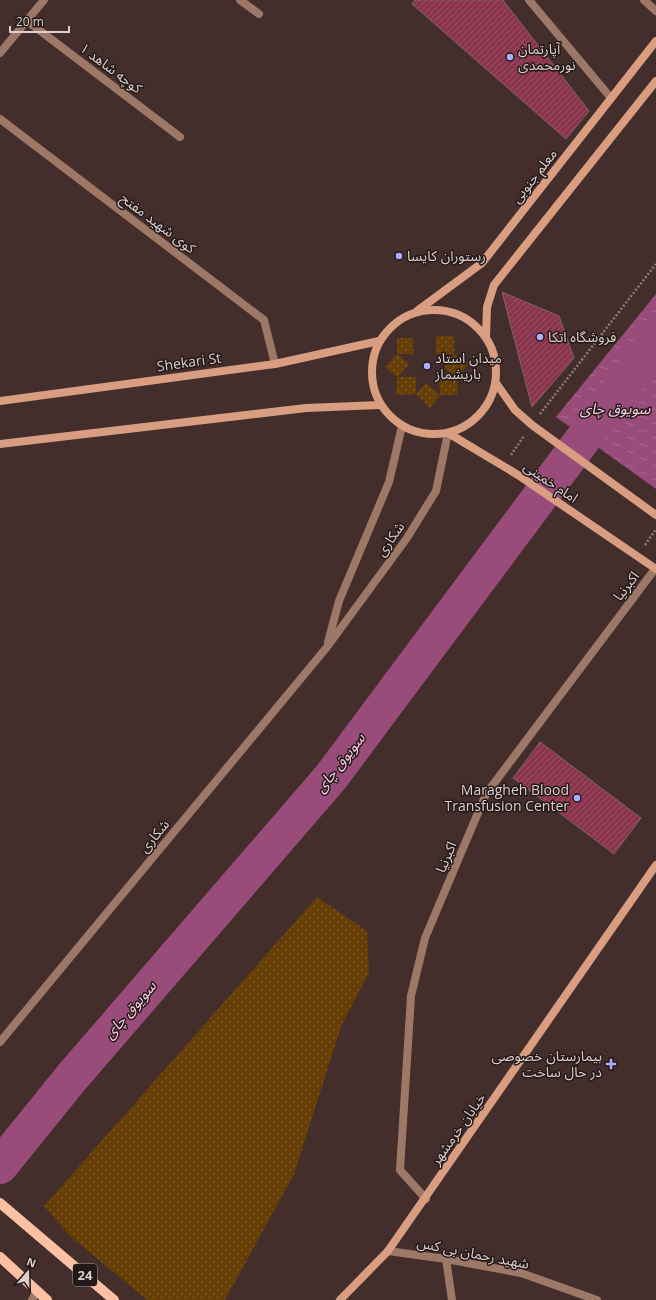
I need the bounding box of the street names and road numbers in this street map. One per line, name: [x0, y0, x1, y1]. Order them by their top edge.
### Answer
street label: کوچه شاهد ۱: [76, 38, 146, 98]
street label: معلم جنوبی: [506, 145, 562, 208]
street label: کوی شهید مفتح: [116, 188, 200, 259]
street label: Shekari St: [156, 348, 222, 375]
street label: امام خمینی: [519, 456, 582, 508]
street label: شکاری: [371, 518, 408, 560]
street label: اکبرنیا: [608, 567, 643, 604]
street label: شکاری: [134, 815, 173, 856]
street label: اکبرنیا: [431, 838, 461, 875]
street label: خیابان خرمشهر: [425, 1089, 489, 1169]
street label: شهید رحمان بی کس: [415, 1232, 531, 1273]
road number: 24: [73, 1264, 97, 1286]

